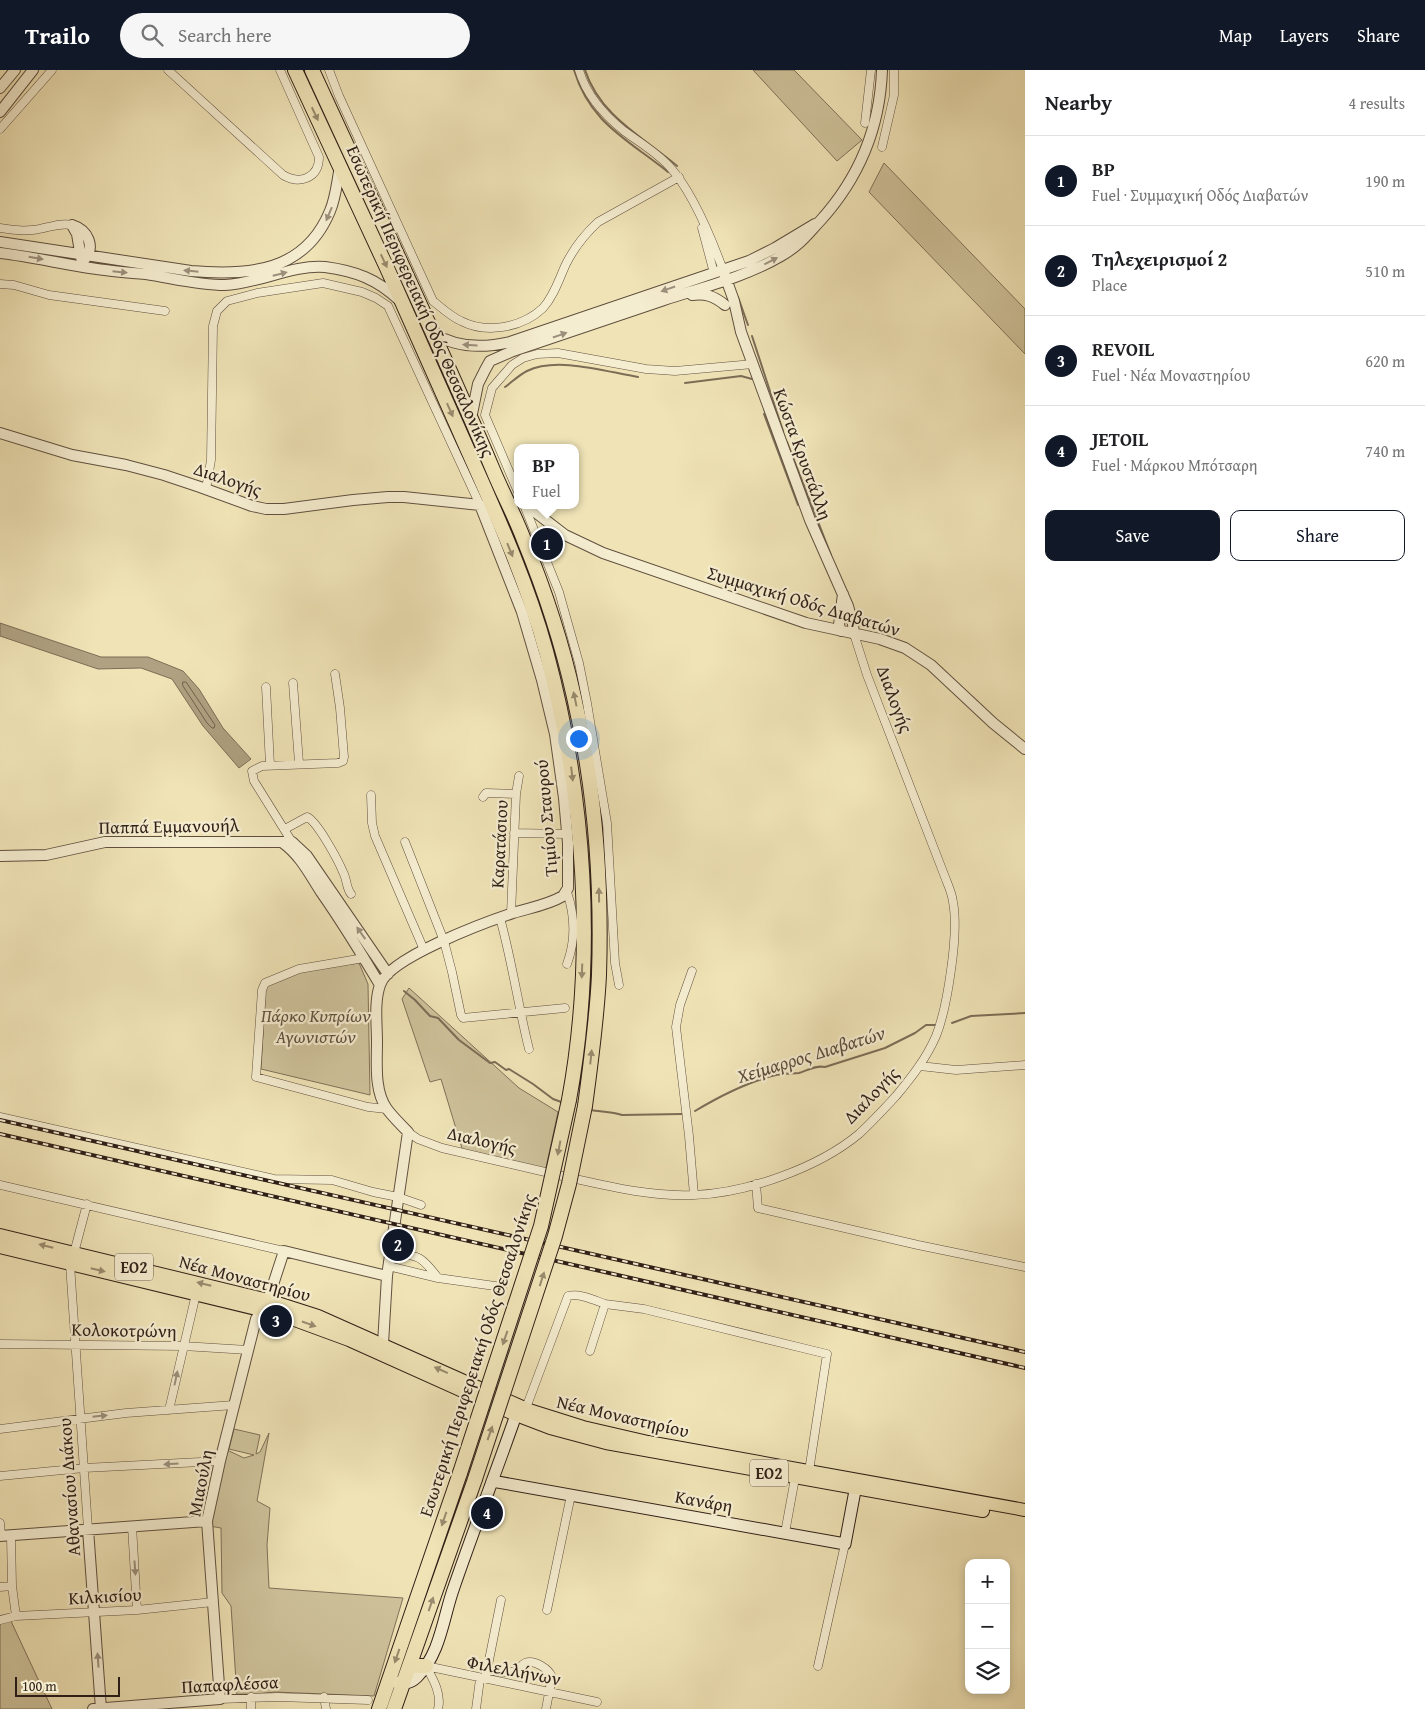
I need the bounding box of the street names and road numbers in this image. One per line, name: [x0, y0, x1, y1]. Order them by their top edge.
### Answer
street label: Εσωτερική Περιφερειακή Οδός Θεσσαλονίκης: [340, 141, 502, 462]
street label: Κώστα Κρυστάλλη: [767, 384, 839, 524]
street label: Διαλογής: [190, 455, 266, 503]
street label: Συμμαχική Οδός Διαβατών: [704, 559, 904, 643]
street label: Διαλογής: [870, 661, 920, 737]
street label: Τιμίου Σταυρού: [527, 758, 565, 878]
street label: Καρατάσιου: [483, 799, 515, 889]
street label: Παππά Εμμανουήλ: [98, 811, 240, 841]
street label: Διαλογής: [837, 1060, 905, 1130]
street label: Διαλογής: [445, 1119, 520, 1161]
street label: Εσωτερική Περιφερειακή Οδός Θεσσαλονίκης: [412, 1189, 542, 1520]
street label: Νέα Μοναστηρίου: [176, 1247, 314, 1309]
road number: ΕΟ2: [115, 1254, 153, 1280]
street label: Κολοκοτρώνη: [71, 1316, 177, 1344]
street label: Νέα Μοναστηρίου: [554, 1388, 692, 1444]
street label: Αθανασίου Διάκου: [51, 1417, 87, 1557]
street label: Μιαούλη: [180, 1447, 220, 1519]
road number: ΕΟ2: [750, 1460, 788, 1486]
street label: Κανάρη: [673, 1483, 735, 1519]
street label: Κιλκισίου: [68, 1581, 142, 1611]
street label: Φιλελλήνων: [465, 1648, 563, 1692]
street label: Παπαφλέσσα: [181, 1668, 279, 1700]

